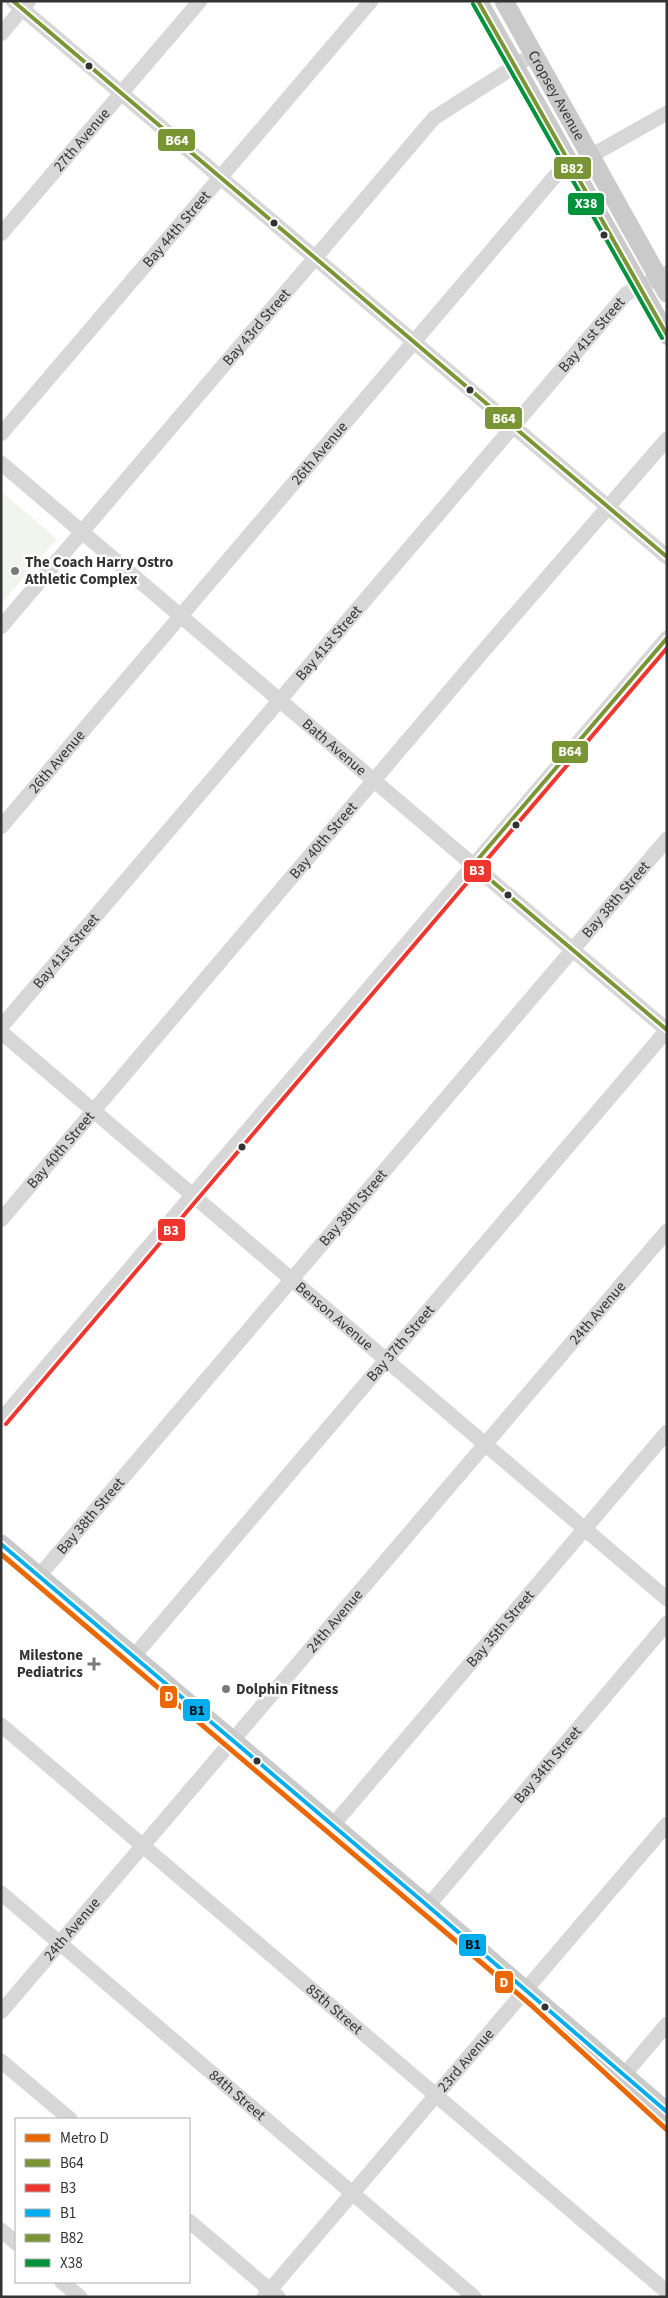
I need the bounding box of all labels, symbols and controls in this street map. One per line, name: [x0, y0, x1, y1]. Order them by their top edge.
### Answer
street label: Cropsey Avenue: [523, 47, 590, 144]
unlabelled marker: [84, 61, 94, 71]
street label: 27th Avenue: [49, 104, 115, 176]
line badge: B64: [157, 128, 196, 152]
text: B64: [165, 131, 189, 151]
line badge: B82: [553, 156, 592, 180]
text: B82: [560, 159, 584, 179]
street label: Bay 44th Street: [138, 186, 216, 272]
line badge: X38: [567, 192, 605, 216]
text: X38: [575, 194, 597, 214]
unlabelled marker: [269, 218, 279, 228]
unlabelled marker: [599, 230, 609, 240]
street label: Bay 43rd Street: [218, 284, 296, 370]
street label: Bay 41st Street: [554, 293, 630, 377]
unlabelled marker: [465, 385, 475, 395]
line badge: B64: [484, 406, 523, 430]
text: B64: [492, 409, 516, 429]
street label: 26th Avenue: [286, 417, 353, 490]
place label: The Coach Harry Ostro Athletic Complex: [24, 552, 173, 590]
marker: The Coach Harry Ostro Athletic Complex: [9, 565, 21, 577]
street label: Bay 41st Street: [291, 601, 367, 685]
street label: Bath Avenue: [297, 714, 371, 781]
street label: 26th Avenue: [24, 726, 90, 798]
line badge: B64: [551, 740, 589, 764]
text: B64: [558, 742, 582, 762]
street label: Bay 40th Street: [285, 797, 362, 884]
unlabelled marker: [511, 820, 521, 830]
street label: Bay 38th Street: [577, 857, 655, 943]
line badge: B3: [463, 859, 492, 883]
text: B3: [469, 861, 485, 881]
unlabelled marker: [503, 890, 513, 900]
street label: Bay 41st Street: [28, 909, 104, 993]
street label: Bay 40th Street: [22, 1107, 100, 1193]
unlabelled marker: [237, 1142, 247, 1152]
street label: Bay 38th Street: [314, 1165, 392, 1251]
line badge: B3: [157, 1218, 186, 1242]
text: B3: [163, 1221, 179, 1241]
street label: Benson Avenue: [291, 1277, 378, 1356]
street label: 24th Avenue: [565, 1277, 631, 1349]
street label: Bay 37th Street: [362, 1300, 440, 1386]
street label: Bay 38th Street: [52, 1473, 129, 1559]
street label: 24th Avenue: [302, 1585, 368, 1658]
street label: Bay 35th Street: [462, 1586, 539, 1672]
place label: Milestone Pediatrics: [17, 1645, 83, 1683]
marker: Milestone Pediatrics: [87, 1657, 101, 1671]
place label: Dolphin Fitness: [236, 1679, 339, 1700]
marker: Dolphin Fitness: [220, 1683, 232, 1695]
line badge: D: [159, 1685, 178, 1709]
text: D: [165, 1687, 174, 1707]
line badge: B1: [182, 1698, 211, 1722]
text: B1: [189, 1701, 205, 1721]
street label: Bay 34th Street: [509, 1722, 586, 1808]
unlabelled marker: [252, 1756, 262, 1766]
street label: 24th Avenue: [39, 1893, 105, 1966]
line badge: B1: [458, 1933, 487, 1957]
text: B1: [465, 1935, 481, 1955]
line badge: D: [494, 1970, 514, 1994]
text: D: [500, 1973, 509, 1993]
street label: 85th Street: [301, 1979, 367, 2040]
unlabelled marker: [540, 2002, 550, 2012]
street label: 23rd Avenue: [433, 2024, 499, 2097]
street label: 84th Street: [204, 2065, 270, 2126]
legend: [15, 2118, 190, 2283]
text: Metro D: [60, 2128, 109, 2149]
text: B64: [60, 2153, 84, 2174]
text: B3: [60, 2178, 76, 2199]
text: B1: [60, 2203, 76, 2224]
text: B82: [60, 2228, 84, 2249]
text: X38: [60, 2253, 83, 2274]

